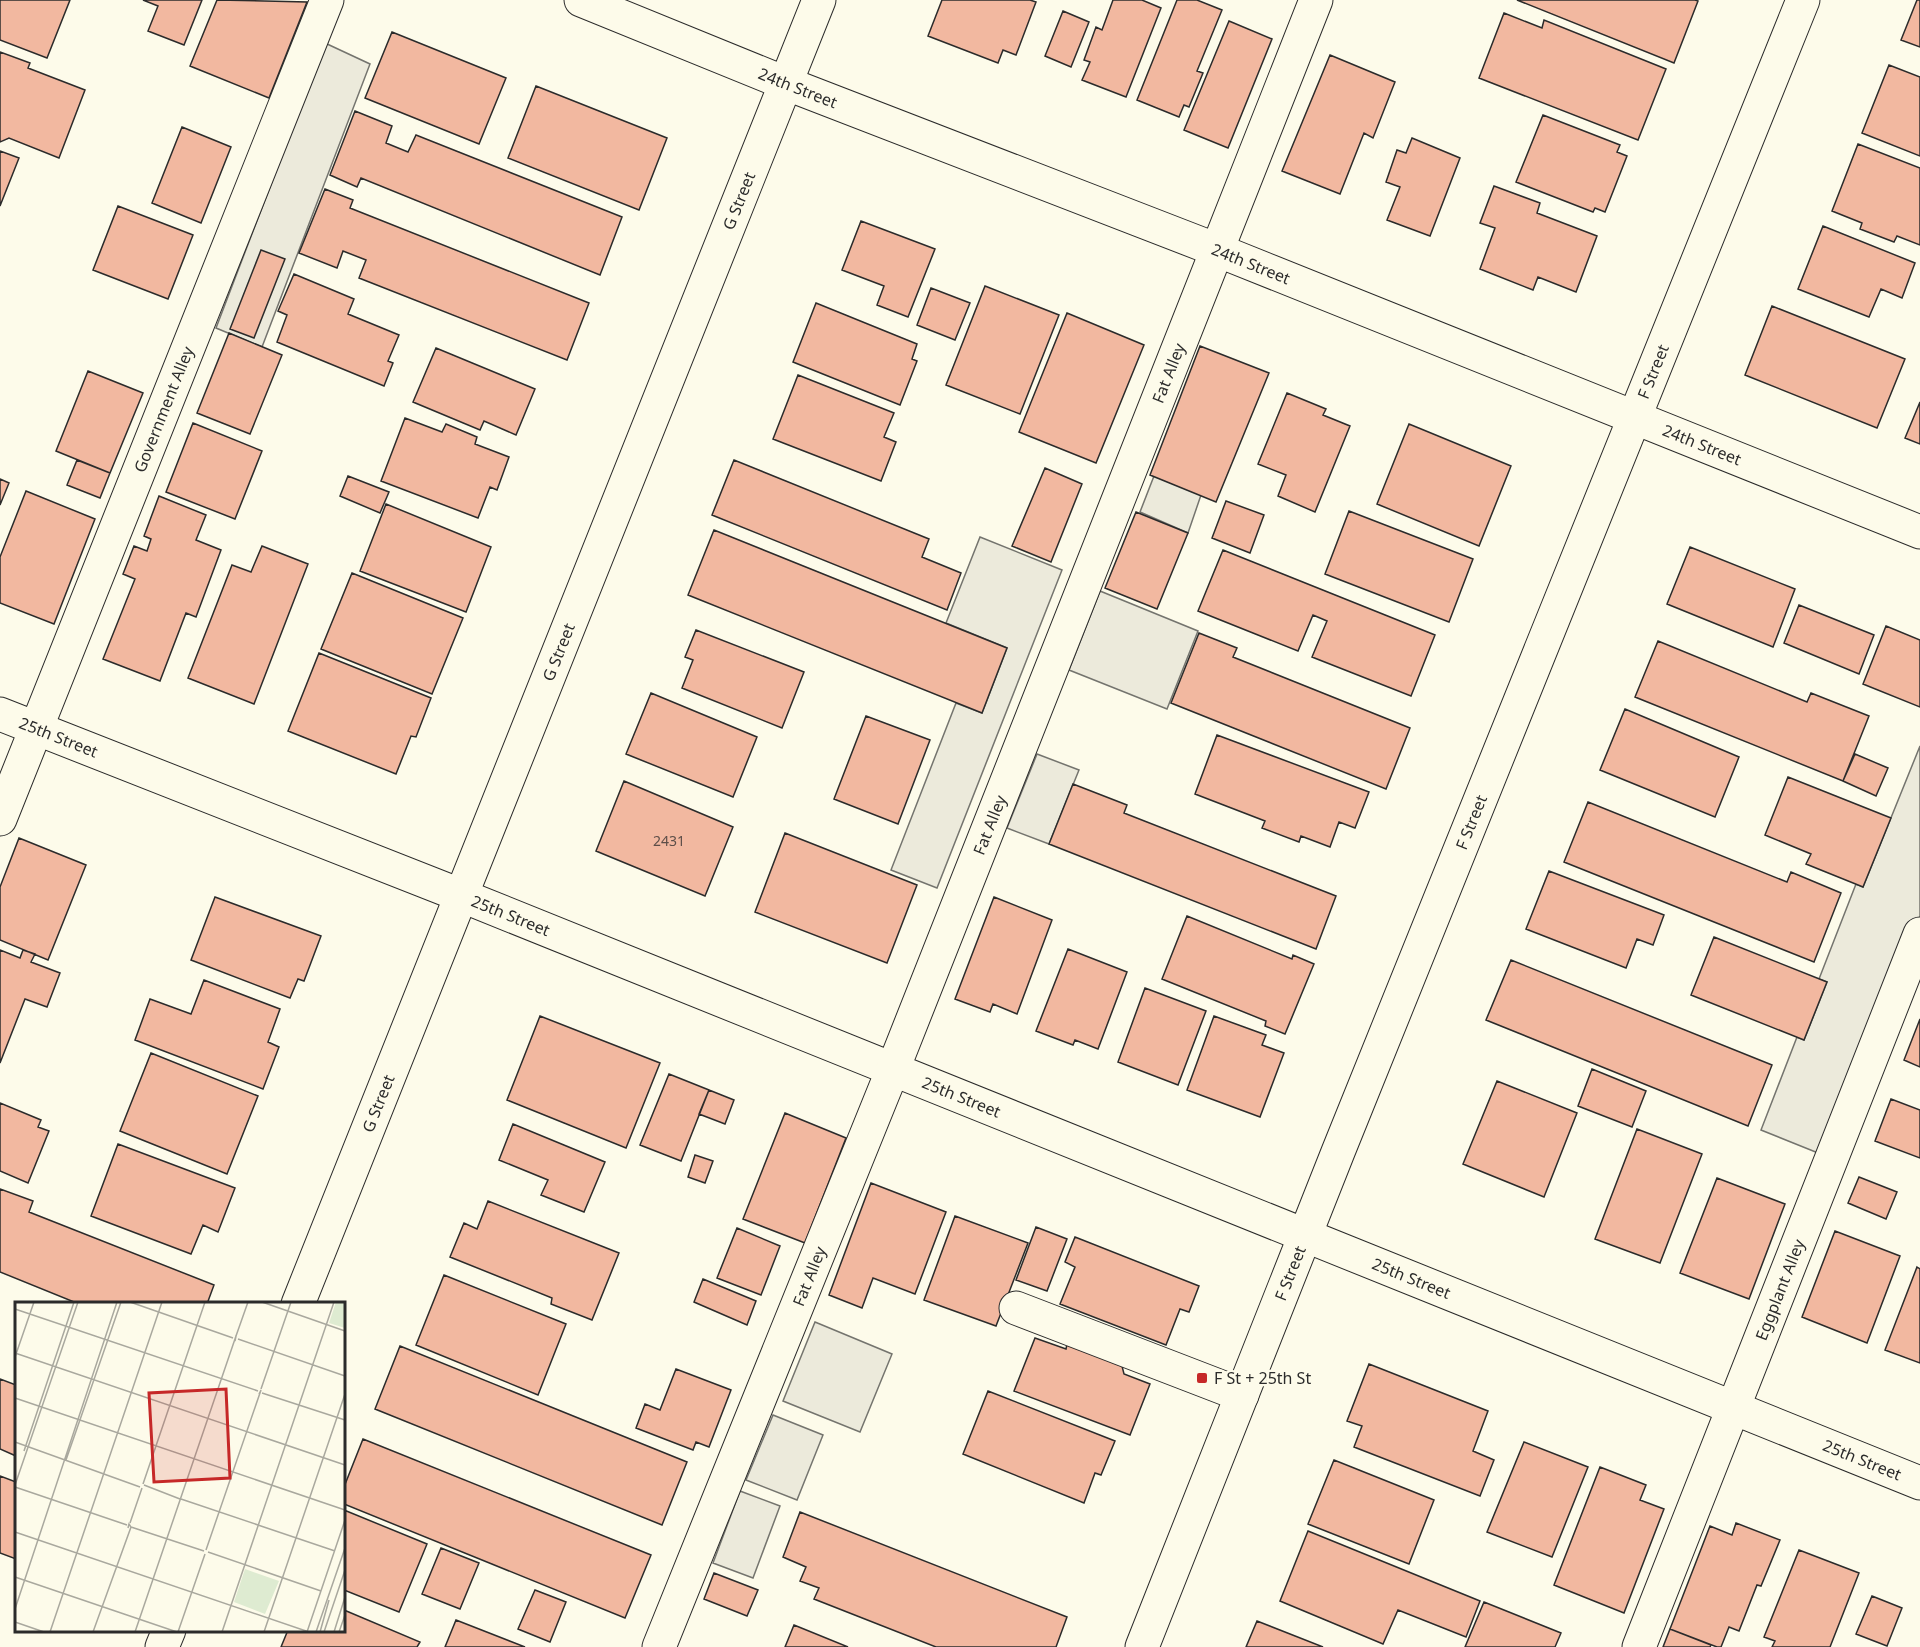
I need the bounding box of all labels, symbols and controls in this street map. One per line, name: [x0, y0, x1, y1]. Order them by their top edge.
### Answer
street label: 24th Street: [755, 62, 841, 113]
street label: G Street: [717, 168, 760, 233]
street label: 24th Street: [1209, 238, 1294, 289]
street label: Fat Alley: [1147, 339, 1190, 406]
street label: F Street: [1632, 341, 1674, 402]
street label: Government Alley: [128, 342, 199, 476]
street label: 24th Street: [1659, 419, 1745, 470]
street label: G Street: [537, 620, 580, 684]
street label: 25th Street: [16, 712, 101, 763]
street label: Fat Alley: [968, 791, 1012, 858]
street label: F Street: [1450, 791, 1492, 853]
house number: 2431: [653, 831, 685, 850]
street label: 25th Street: [468, 890, 553, 941]
street label: G Street: [357, 1071, 400, 1136]
street label: 25th Street: [919, 1071, 1004, 1123]
street label: Eggplant Alley: [1750, 1235, 1810, 1343]
street label: Fat Alley: [787, 1242, 831, 1309]
street label: F Street: [1269, 1242, 1311, 1304]
street label: 25th Street: [1369, 1252, 1454, 1304]
inset map: [15, 1302, 345, 1632]
place label: F St + 25th St: [1214, 1367, 1311, 1389]
marker: F St + 25th St: [1195, 1371, 1209, 1385]
street label: 25th Street: [1820, 1434, 1905, 1485]

